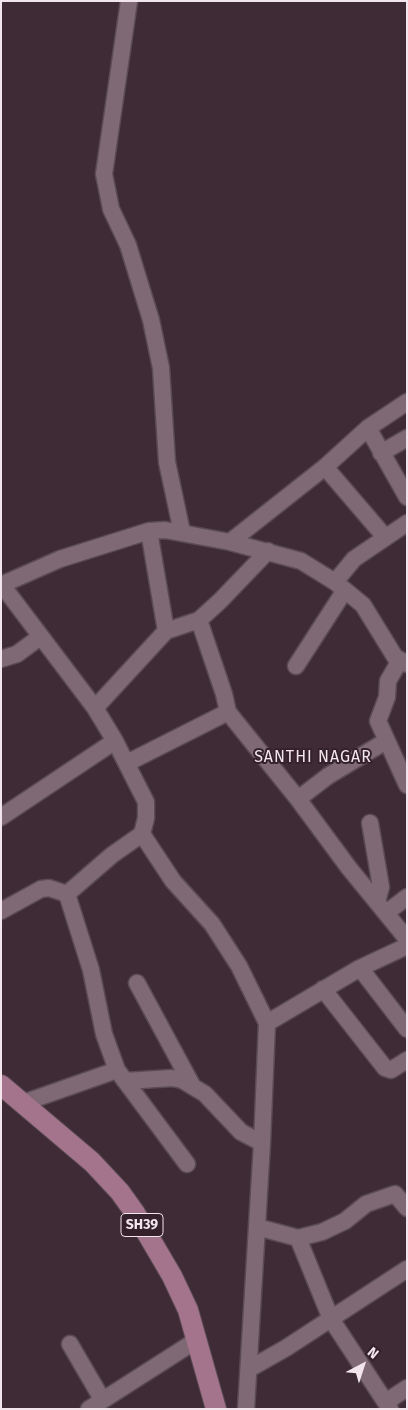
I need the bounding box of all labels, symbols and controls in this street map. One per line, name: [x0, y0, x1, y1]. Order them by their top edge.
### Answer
district label: SANTHI NAGAR: [253, 748, 373, 768]
road number: SH39: [121, 1214, 163, 1236]
north arrow: [338, 1340, 388, 1390]
text: N: [364, 1344, 382, 1363]

